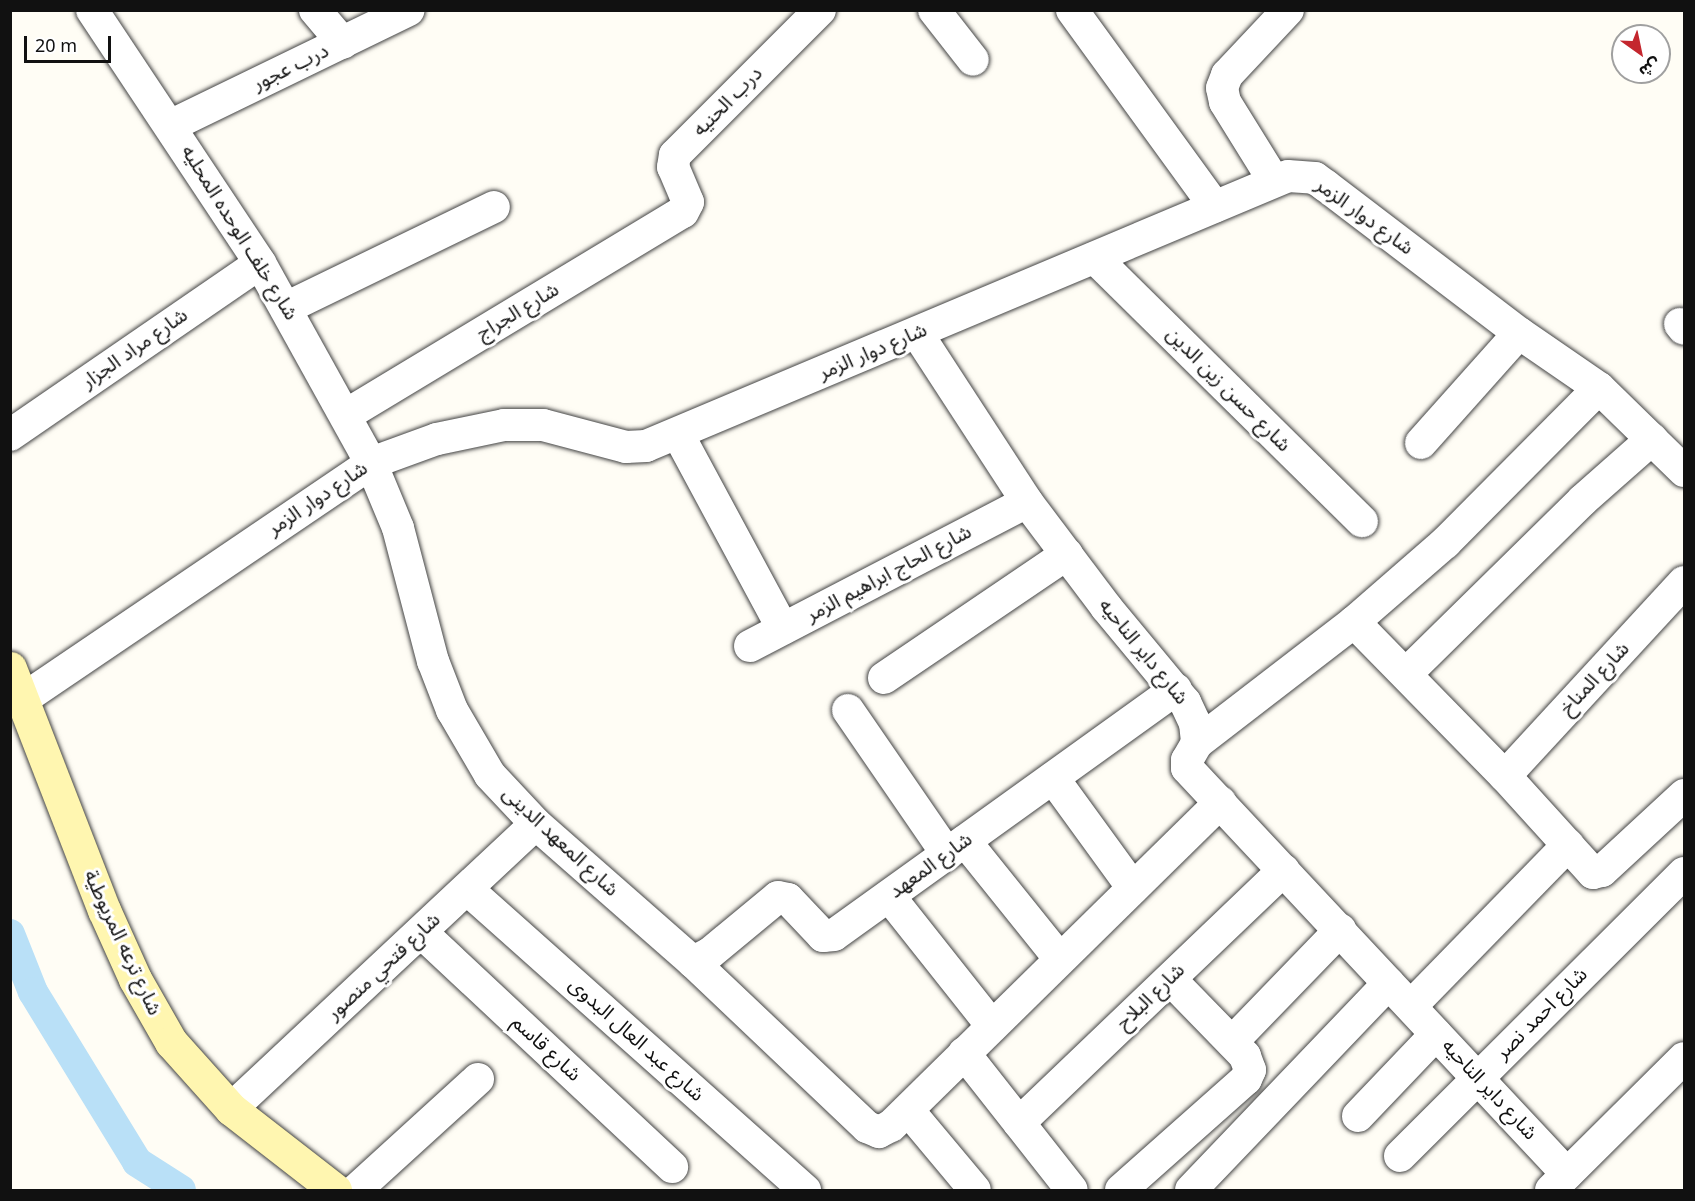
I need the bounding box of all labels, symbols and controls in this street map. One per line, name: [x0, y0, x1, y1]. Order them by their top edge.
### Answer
scale bar: [27, 24, 114, 62]
north arrow: [1611, 24, 1671, 84]
text: 20 m: [35, 27, 77, 65]
street label: درب عجور: [249, 39, 333, 97]
text: ش: [1631, 47, 1668, 88]
street label: درب الحنيه: [688, 62, 768, 142]
street label: شارع خلف الوحده المحليه: [175, 141, 303, 325]
street label: شارع دوار الزمر: [1310, 173, 1418, 261]
street label: شارع الجراج: [472, 278, 564, 346]
street label: شارع مراد الجزار: [77, 304, 193, 394]
street label: شارع دوار الزمر: [815, 318, 931, 386]
street label: شارع حسن زين الدين: [1161, 323, 1295, 457]
street label: شارع دوار الزمر: [263, 457, 373, 541]
street label: شارع الحاج ابراهيم الزمر: [802, 520, 976, 628]
street label: شارع داير الناحيه: [1093, 594, 1193, 710]
street label: شارع المناخ: [1555, 637, 1635, 721]
street label: شارع المعهد الدينى: [497, 782, 623, 902]
street label: شارع المعهد: [885, 828, 977, 904]
street label: شارع ترعه المريوطية: [78, 867, 166, 1019]
street label: شارع فتحي منصور: [322, 908, 446, 1026]
street label: شارع البلاح: [1112, 959, 1190, 1035]
street label: شارع احمد نصر: [1491, 963, 1593, 1065]
street label: شارع عبد العال البدوى: [563, 973, 709, 1107]
street label: شارع قاسم: [506, 1011, 586, 1087]
street label: شارع داير الناحيه: [1436, 1035, 1542, 1145]

